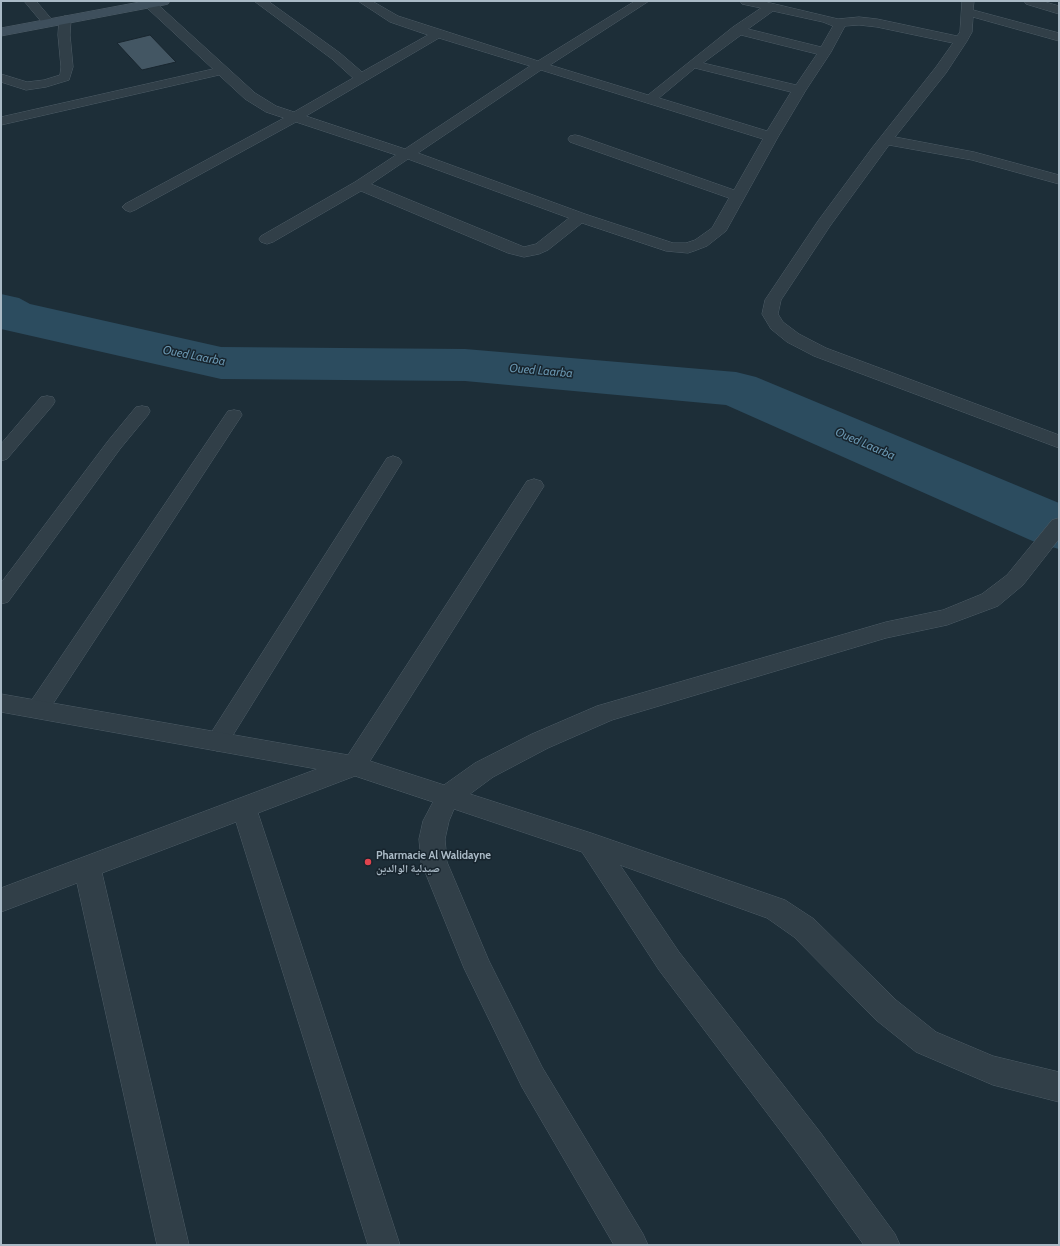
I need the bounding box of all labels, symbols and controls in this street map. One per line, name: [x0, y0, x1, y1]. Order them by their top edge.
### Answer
water label: Oued Laarba: [161, 343, 227, 369]
water label: Oued Laarba: [509, 361, 573, 381]
water label: Oued Laarba: [833, 425, 897, 463]
place label: Pharmacie Al Walidayne صيدلية الوالدين: [376, 849, 491, 875]
marker: Pharmacie Al Walidayne صيدلية الوالدين: [363, 857, 373, 867]

